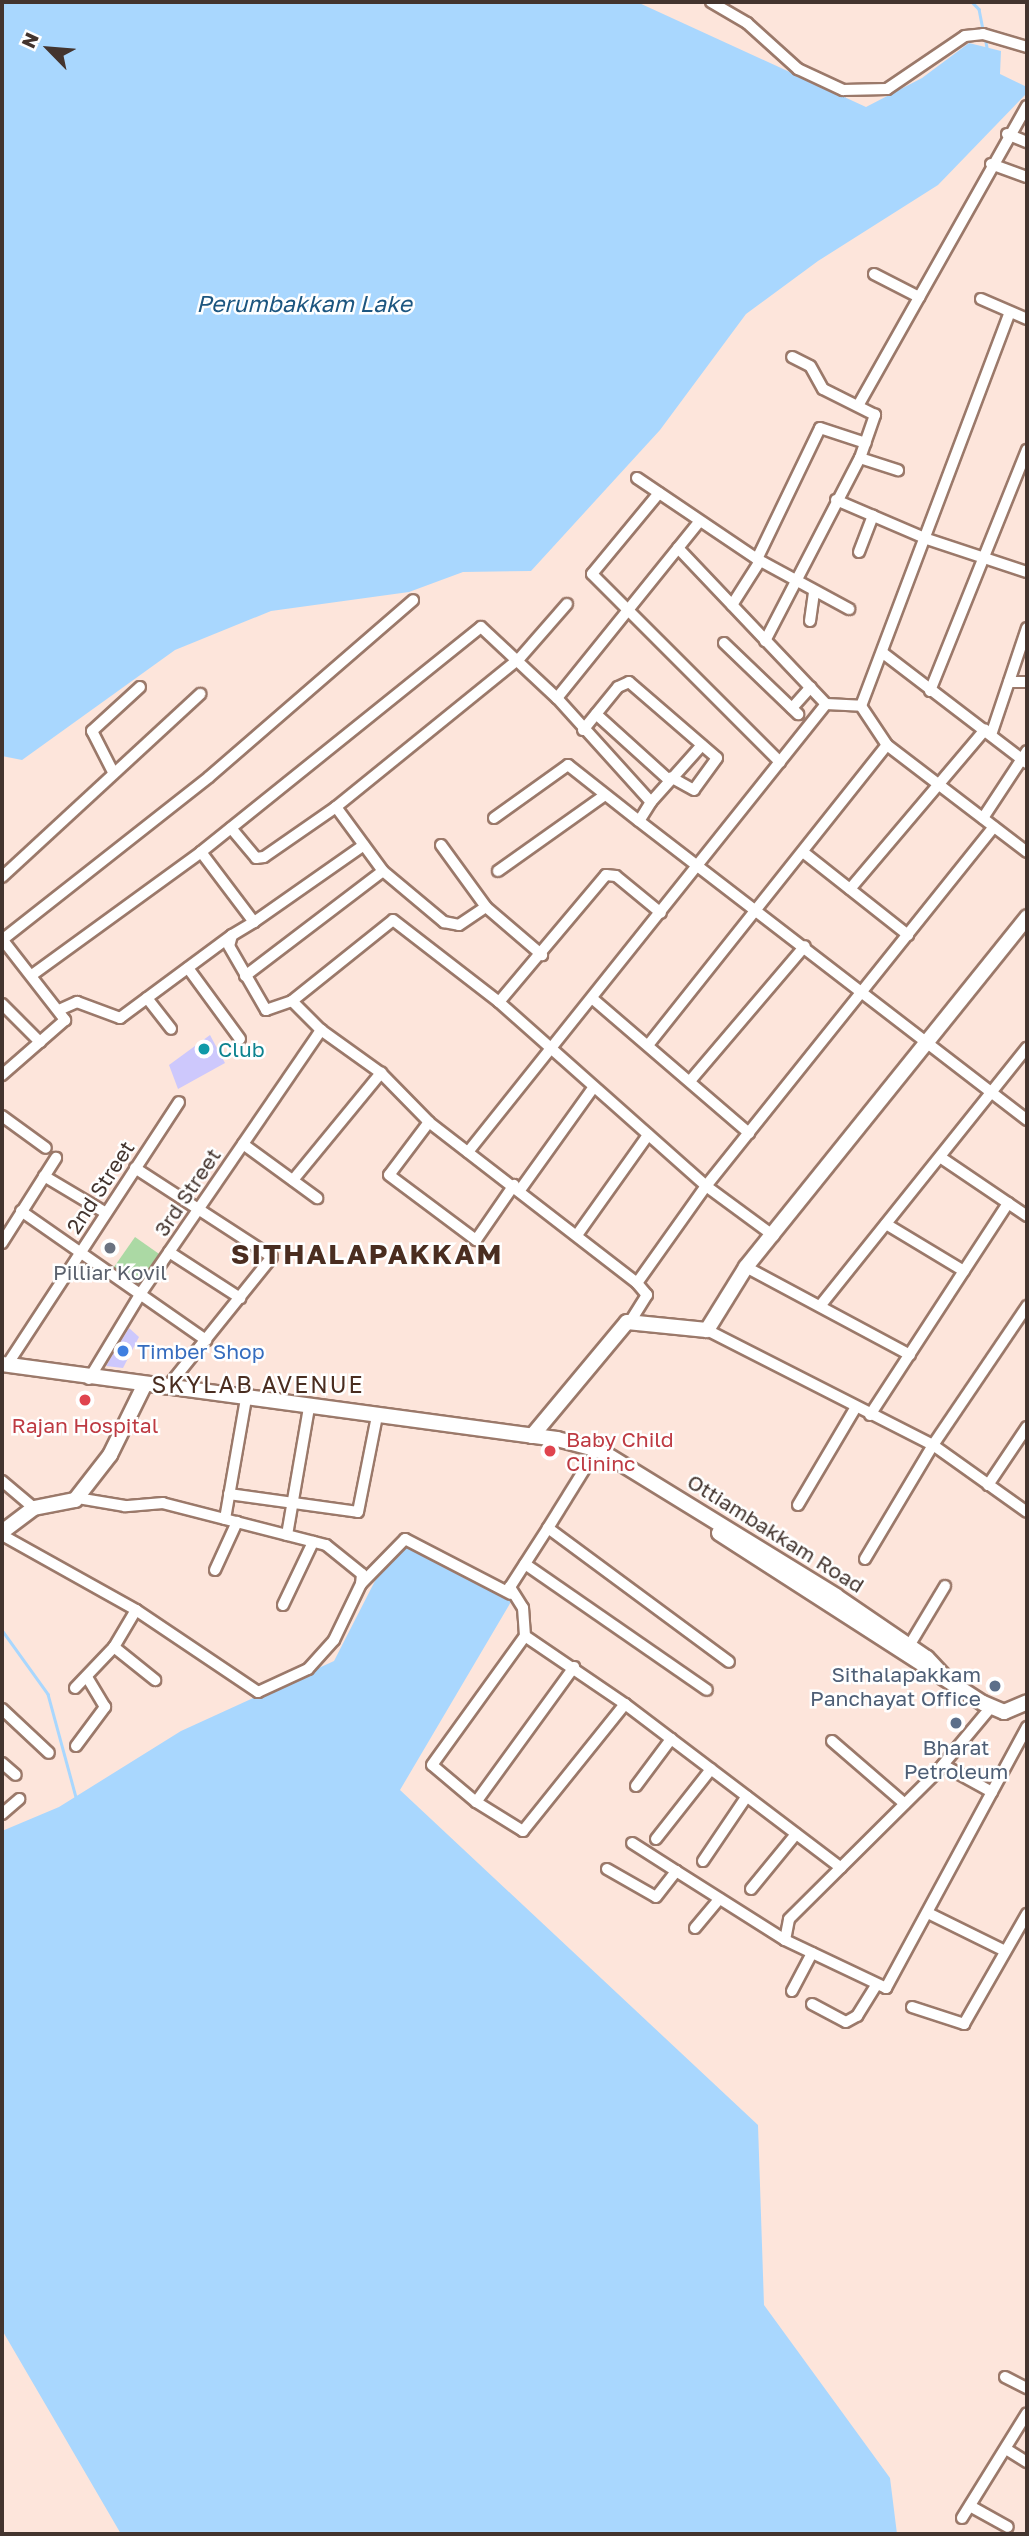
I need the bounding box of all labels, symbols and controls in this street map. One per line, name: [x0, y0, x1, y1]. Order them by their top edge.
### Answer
north arrow: [14, 14, 84, 84]
text: N: [16, 29, 43, 51]
water label: Perumbakkam Lake: [196, 289, 412, 317]
place label: Club: [218, 1036, 265, 1062]
marker: Club: [196, 1041, 212, 1057]
street label: 2nd Street: [61, 1136, 139, 1238]
street label: 3rd Street: [148, 1143, 226, 1241]
district label: SITHALAPAKKAM: [232, 1237, 502, 1271]
marker: Pilliar Kovil: [102, 1240, 118, 1256]
place label: Pilliar Kovil: [53, 1259, 167, 1285]
place label: Timber Shop: [137, 1338, 265, 1364]
marker: Timber Shop: [115, 1343, 131, 1359]
district label: SKYLAB AVENUE: [153, 1370, 363, 1398]
marker: Rajan Hospital: [75, 1390, 95, 1410]
place label: Rajan Hospital: [12, 1412, 158, 1438]
place label: Baby Child Clininc: [566, 1426, 674, 1476]
marker: Baby Child Clininc: [540, 1441, 560, 1461]
street label: Ottiambakkam Road: [683, 1468, 869, 1598]
place label: Sithalapakkam Panchayat Office: [810, 1661, 981, 1711]
marker: Sithalapakkam Panchayat Office: [987, 1678, 1003, 1694]
marker: Bharat Petroleum: [948, 1715, 964, 1731]
place label: Bharat Petroleum: [904, 1734, 1008, 1784]

